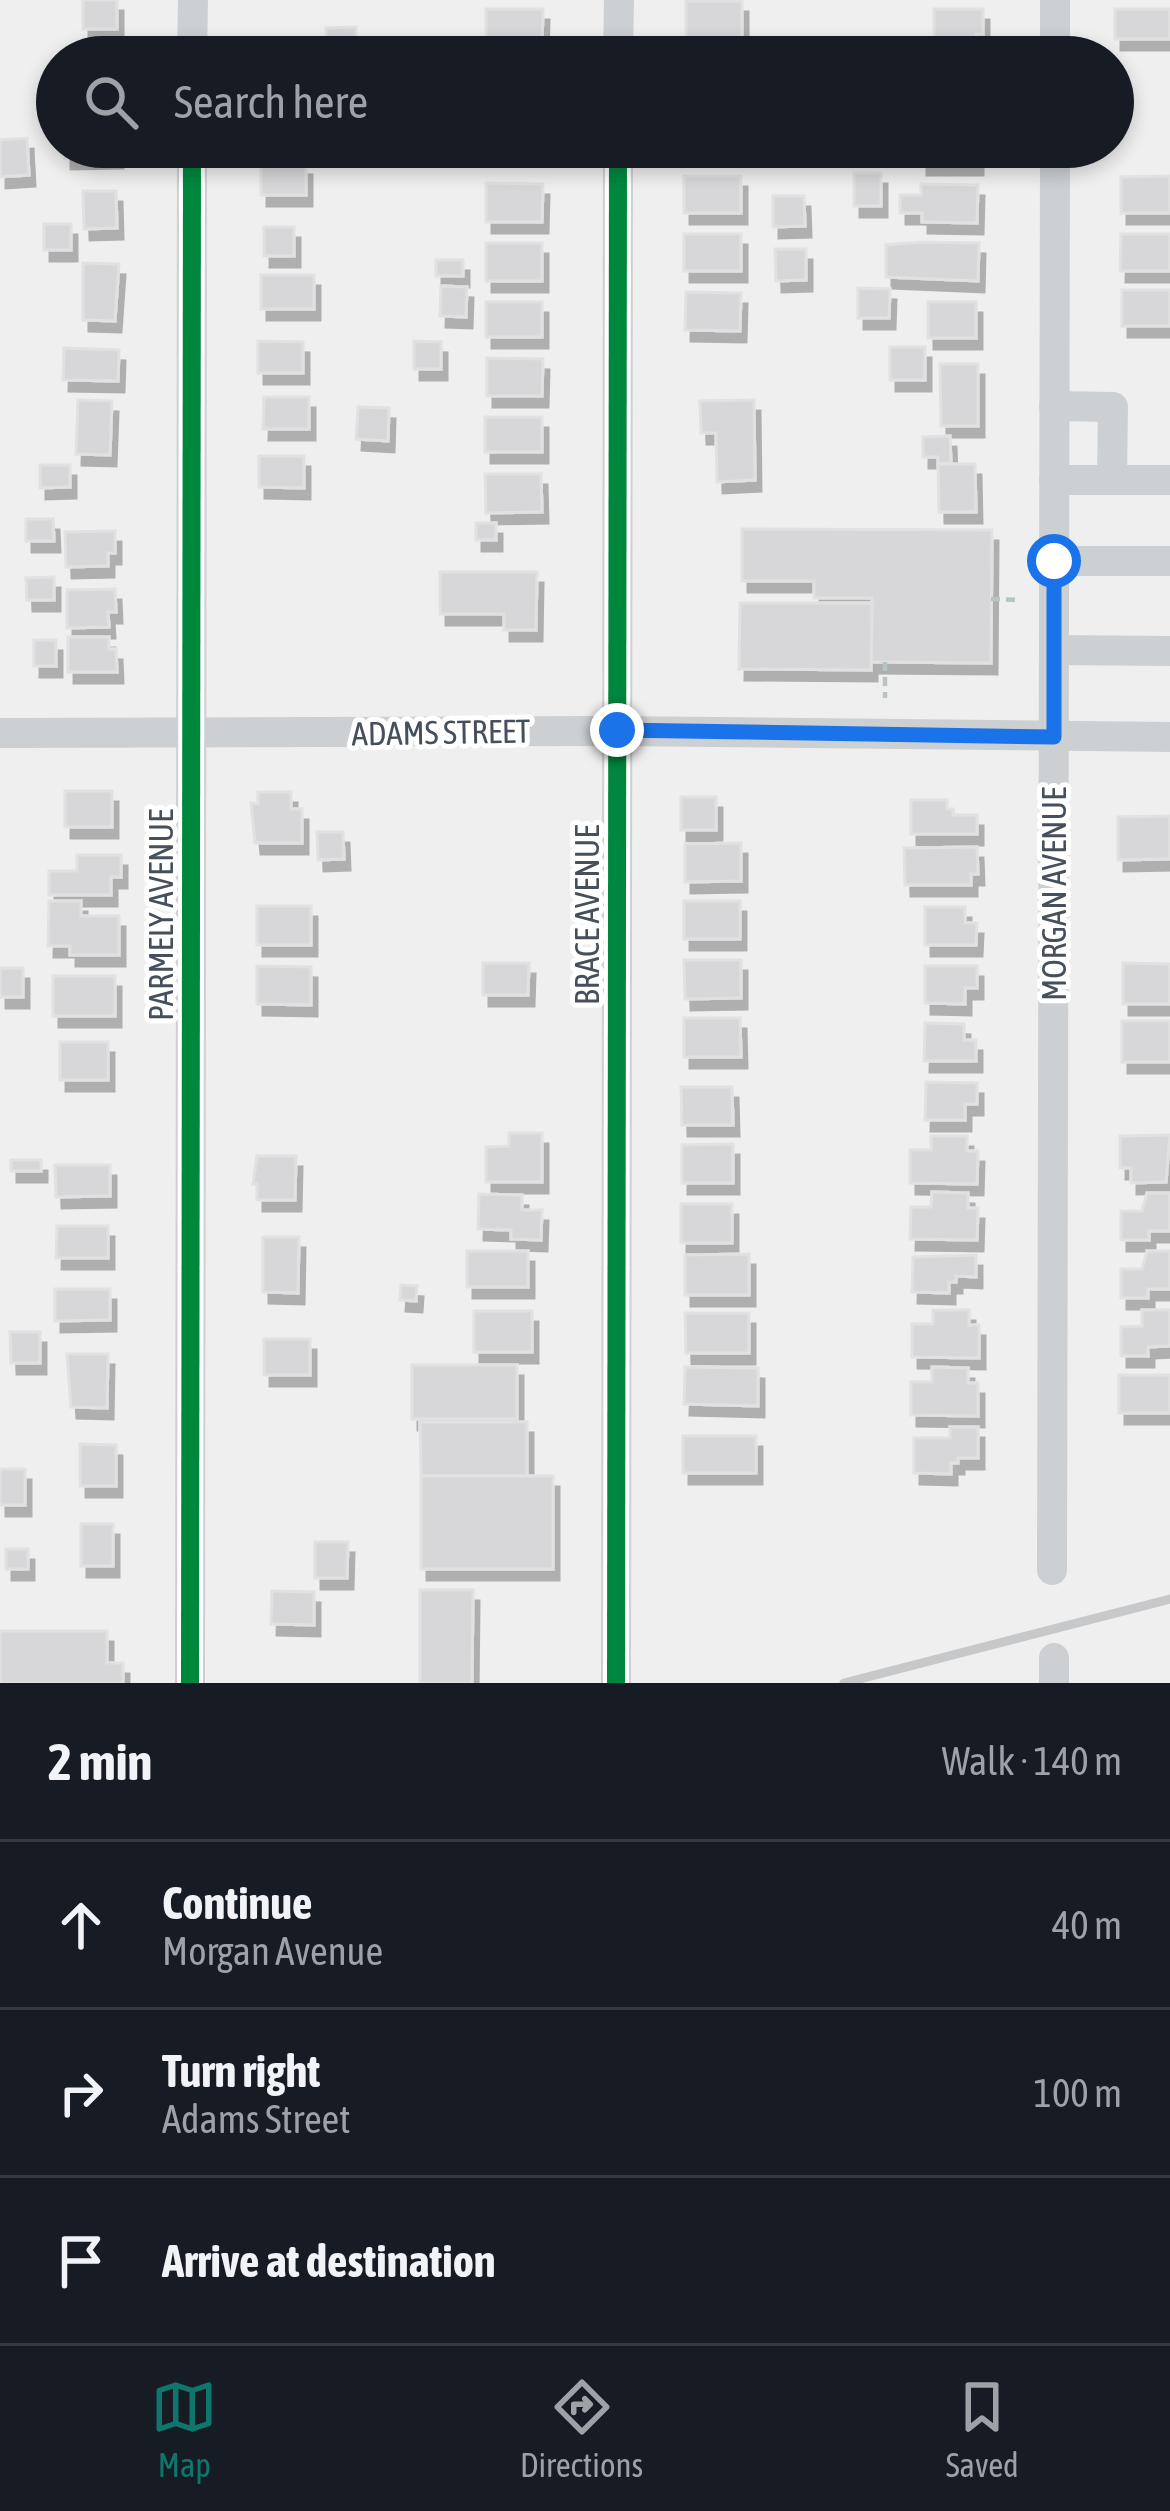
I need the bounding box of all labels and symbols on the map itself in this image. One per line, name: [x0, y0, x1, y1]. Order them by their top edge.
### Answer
route start: [1027, 534, 1081, 588]
route end: [590, 703, 644, 757]
street label: ADAMS STREET: [351, 711, 531, 753]
street label: MORGAN AVENUE: [1035, 787, 1073, 1001]
street label: PARMELY AVENUE: [142, 809, 180, 1021]
street label: BRACE AVENUE: [568, 825, 606, 1005]

